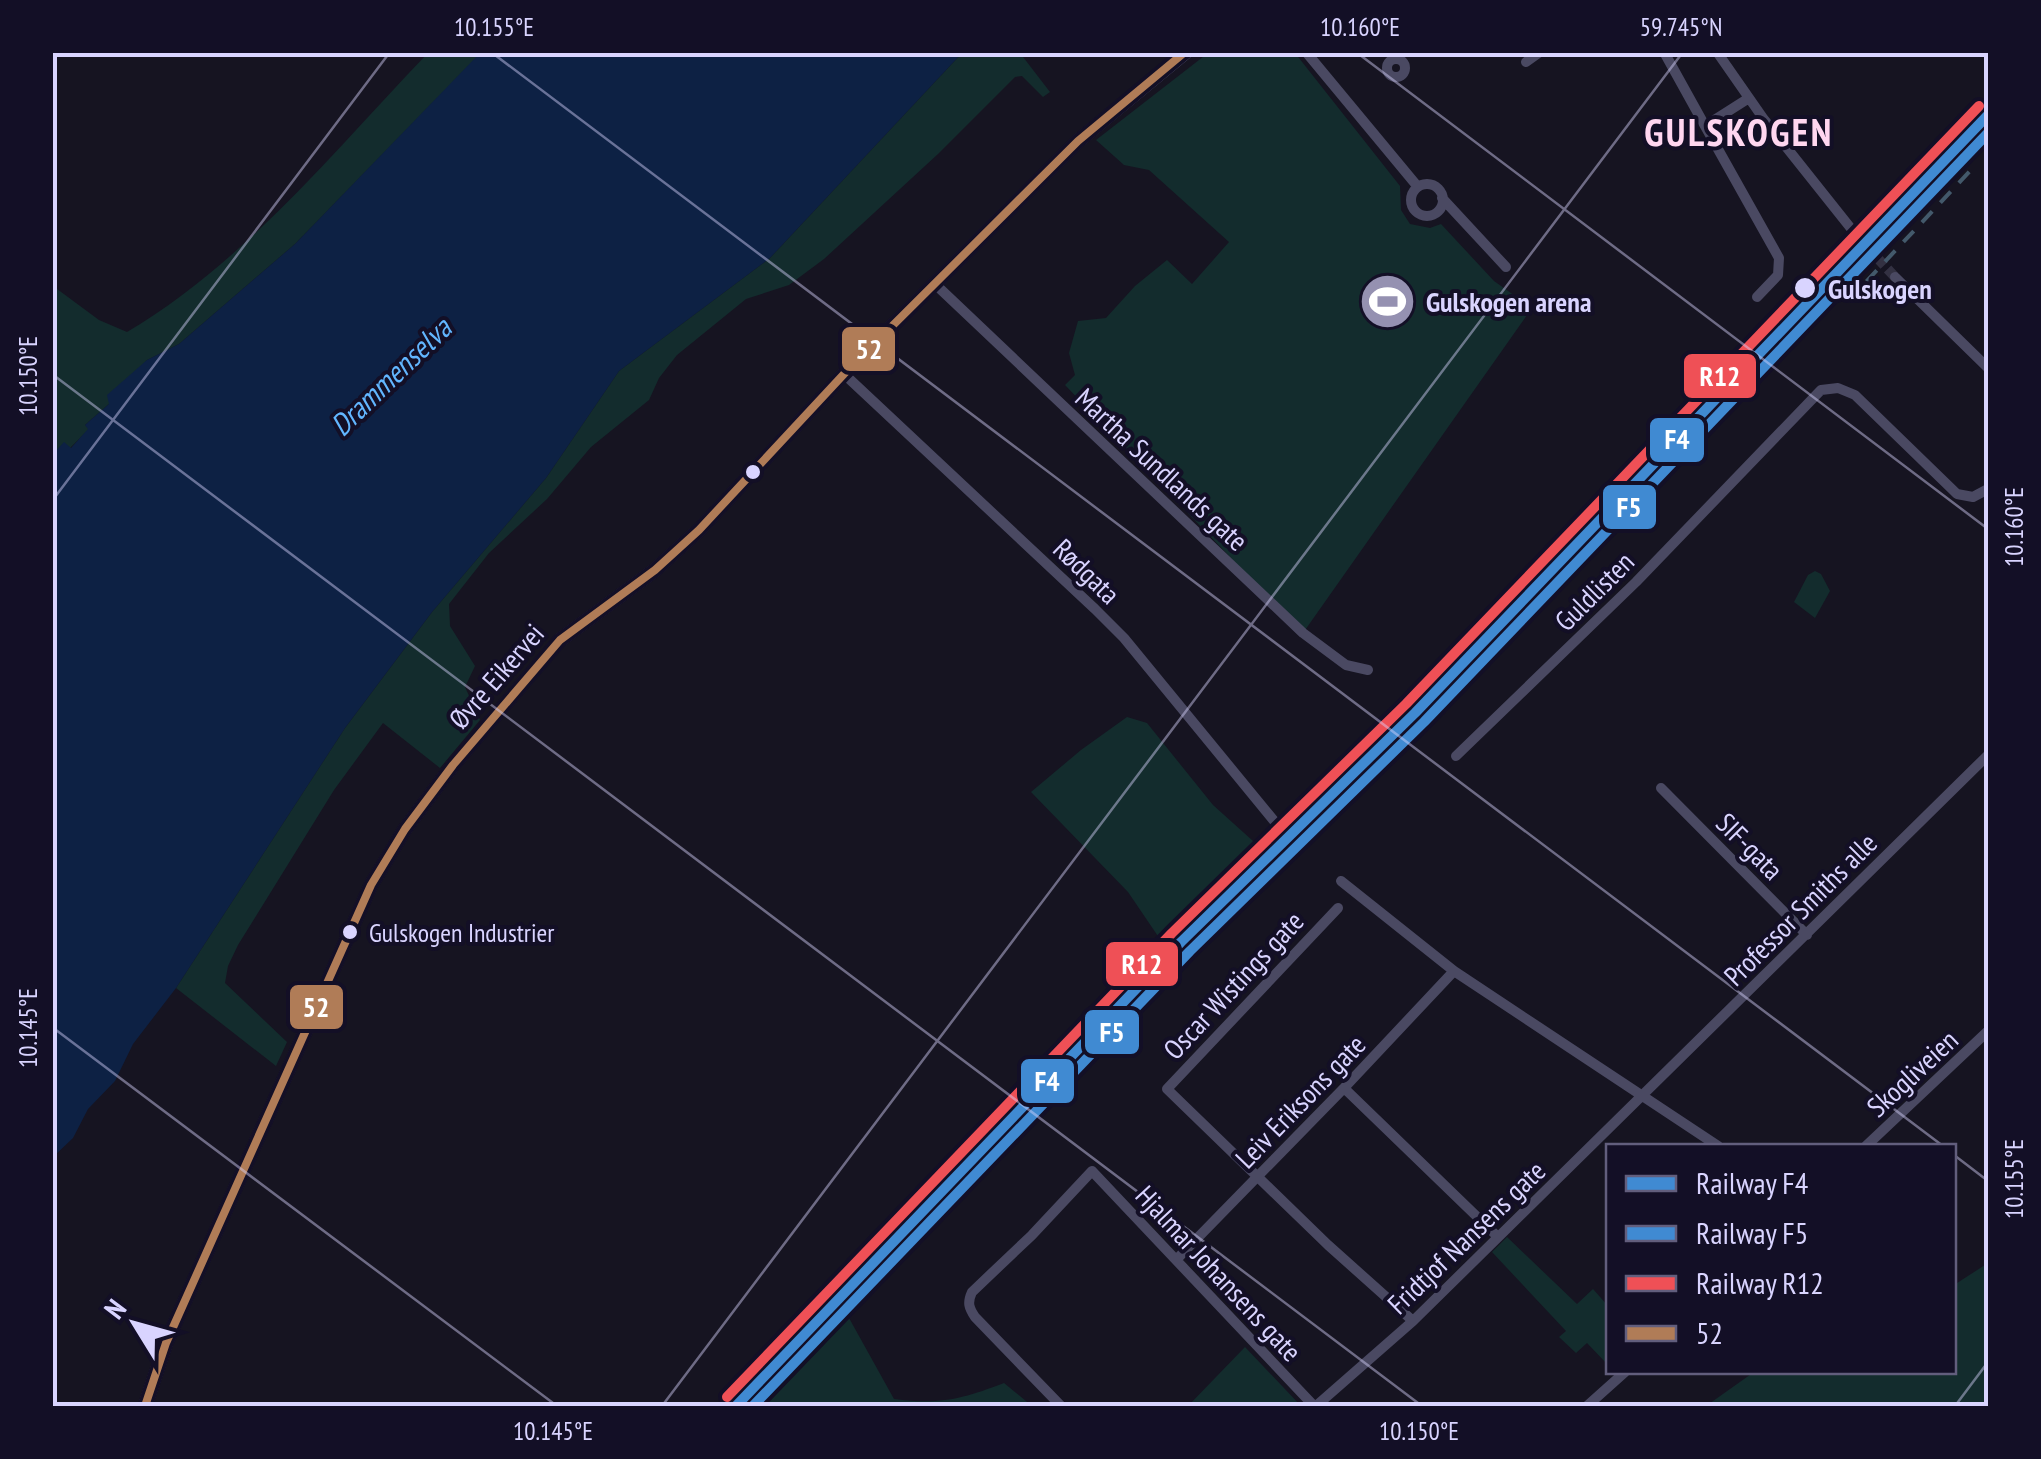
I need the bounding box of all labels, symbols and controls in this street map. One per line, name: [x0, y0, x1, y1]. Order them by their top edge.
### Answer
text: 10.155°E: [454, 11, 534, 43]
text: 10.160°E: [1320, 11, 1400, 43]
text: 59.745°N: [1640, 11, 1722, 43]
district label: GULSKOGEN: [1644, 107, 1834, 156]
place label: Gulskogen: [1828, 270, 1932, 307]
sports icon: Gulskogen arena: [1357, 271, 1417, 331]
marker: Gulskogen: [1792, 275, 1818, 301]
place label: Gulskogen arena: [1426, 283, 1591, 320]
water label: Drammenselva: [321, 307, 460, 443]
line badge: 52: [840, 325, 897, 373]
text: 52: [856, 330, 882, 367]
text: 10.150°E: [12, 336, 44, 416]
line badge: R12: [1682, 352, 1758, 400]
text: R12: [1700, 357, 1740, 394]
street label: Martha Sundlands gate: [1068, 379, 1256, 559]
line badge: F4: [1648, 416, 1706, 464]
text: F4: [1664, 420, 1690, 457]
unlabelled marker: [743, 462, 763, 482]
line badge: F5: [1601, 483, 1658, 531]
text: 10.160°E: [1998, 487, 2030, 567]
text: F5: [1616, 488, 1642, 525]
street label: Rødgata: [1046, 530, 1128, 612]
street label: Guldlisten: [1546, 543, 1642, 639]
street label: Øvre Eikervei: [440, 616, 552, 736]
street label: SIF-gata: [1708, 804, 1792, 888]
street label: Professor Smiths alle: [1715, 824, 1885, 994]
street label: Oscar Wistings gate: [1155, 903, 1311, 1067]
place label: Gulskogen Industrier: [369, 916, 554, 949]
marker: Gulskogen Industrier: [340, 922, 360, 942]
line badge: R12: [1104, 940, 1180, 988]
text: R12: [1122, 945, 1162, 982]
line badge: 52: [288, 983, 345, 1031]
text: 10.145°E: [12, 988, 44, 1068]
text: 52: [303, 988, 329, 1025]
line badge: F5: [1083, 1008, 1141, 1056]
text: F5: [1099, 1013, 1125, 1050]
street label: Skogliveien: [1859, 1021, 1965, 1125]
street label: Leiv Eriksons gate: [1227, 1026, 1373, 1176]
line badge: F4: [1019, 1057, 1076, 1105]
text: F4: [1034, 1062, 1060, 1099]
text: 10.155°E: [1998, 1139, 2030, 1219]
legend: [1606, 1144, 1956, 1374]
street label: Fridtjof Nansens gate: [1379, 1152, 1553, 1322]
text: Railway F4: [1696, 1163, 1808, 1202]
street label: Hjalmar Johansens gate: [1128, 1177, 1310, 1369]
text: Railway F5: [1696, 1213, 1808, 1252]
text: Railway R12: [1696, 1263, 1824, 1302]
north arrow: [85, 1274, 185, 1374]
text: N: [95, 1291, 134, 1326]
text: 52: [1696, 1313, 1723, 1352]
text: 10.145°E: [513, 1415, 593, 1447]
text: 10.150°E: [1379, 1415, 1459, 1447]

